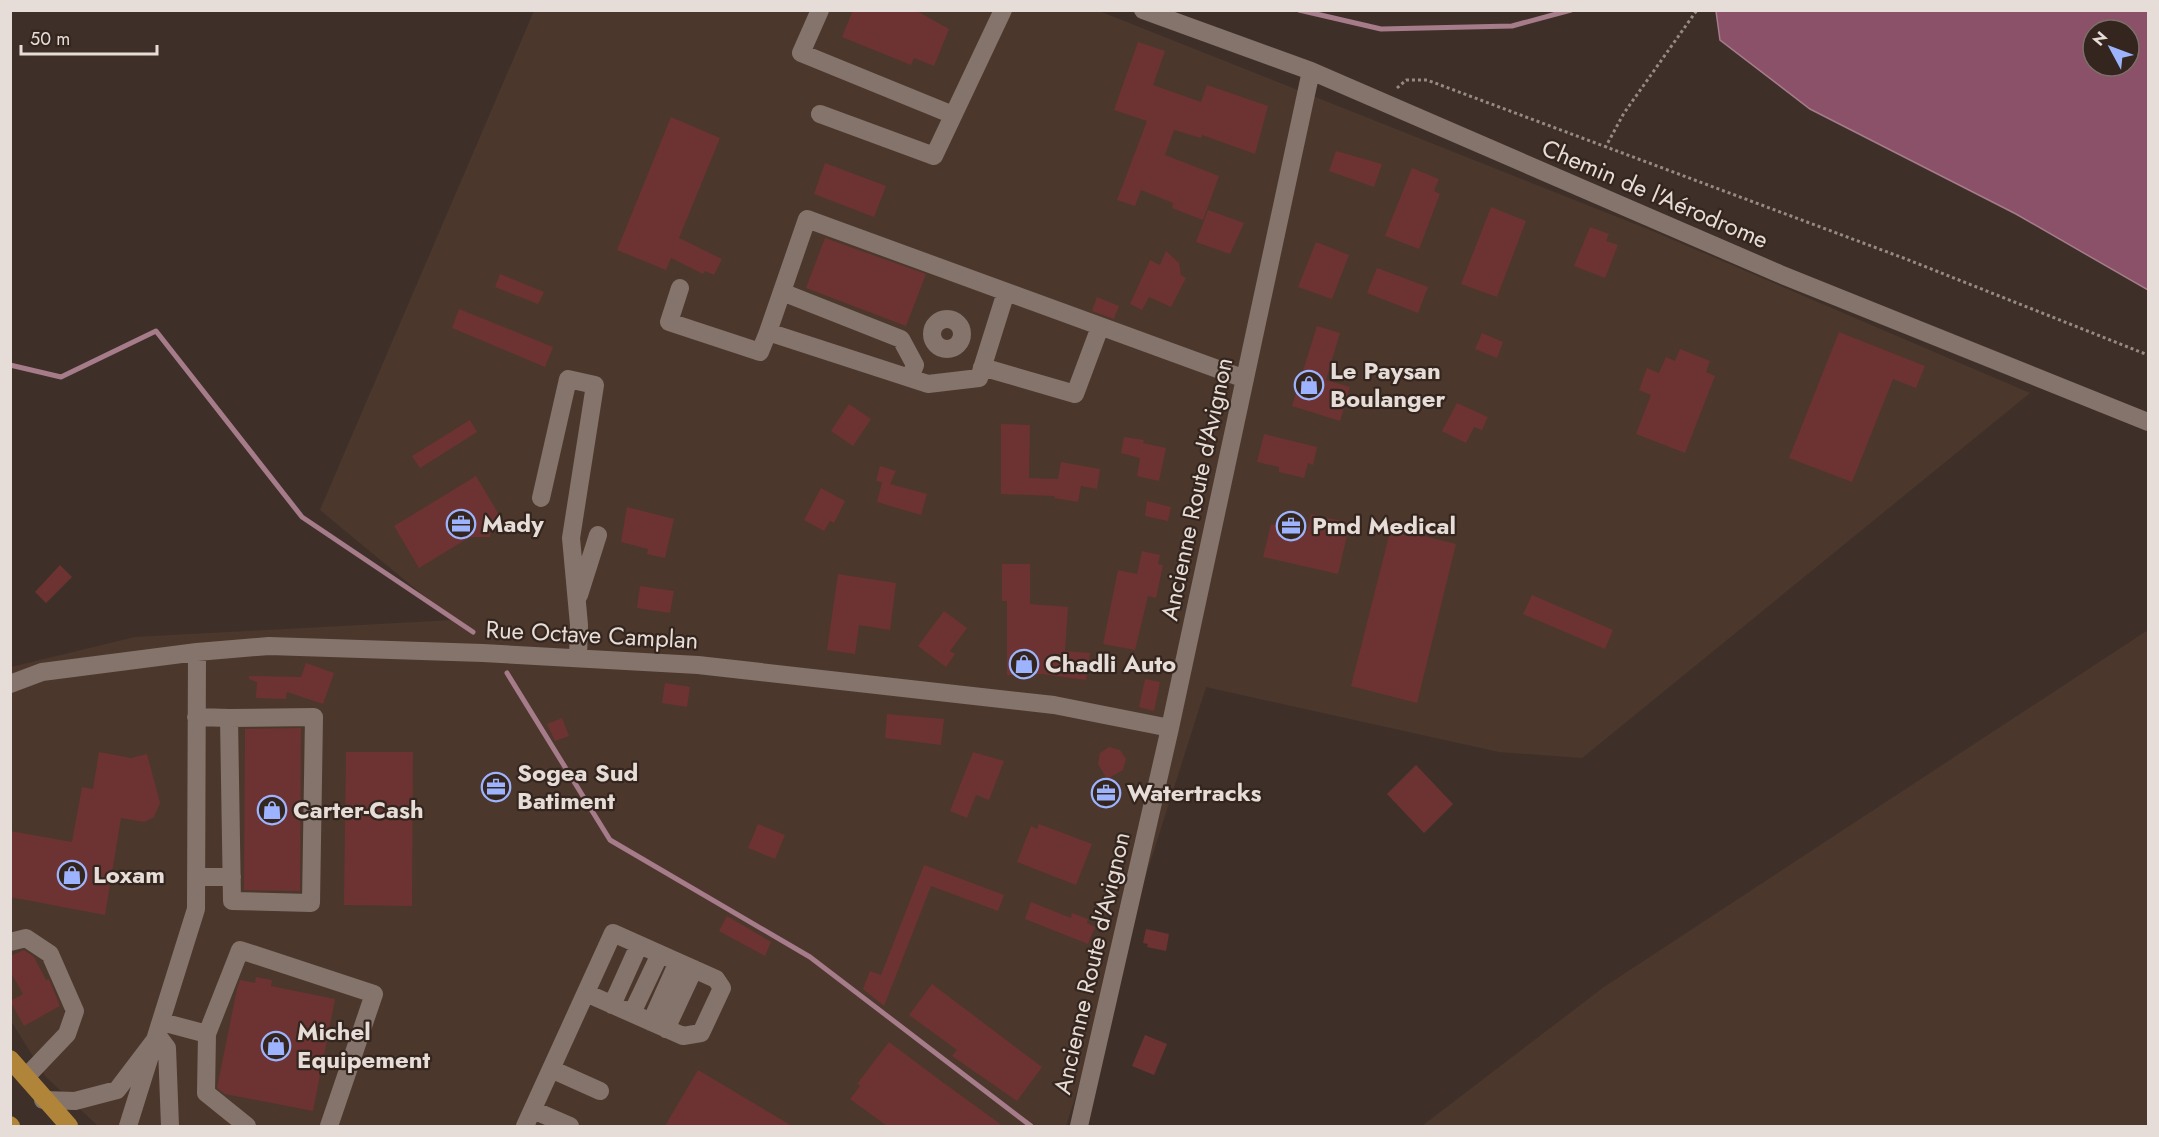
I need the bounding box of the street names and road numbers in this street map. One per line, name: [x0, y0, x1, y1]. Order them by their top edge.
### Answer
street label: Chemin de l'Aérodrome: [1536, 130, 1774, 257]
street label: Ancienne Route d'Avignon: [1152, 354, 1241, 624]
street label: Rue Octave Camplan: [485, 611, 699, 658]
street label: Ancienne Route d'Avignon: [1044, 828, 1139, 1097]

